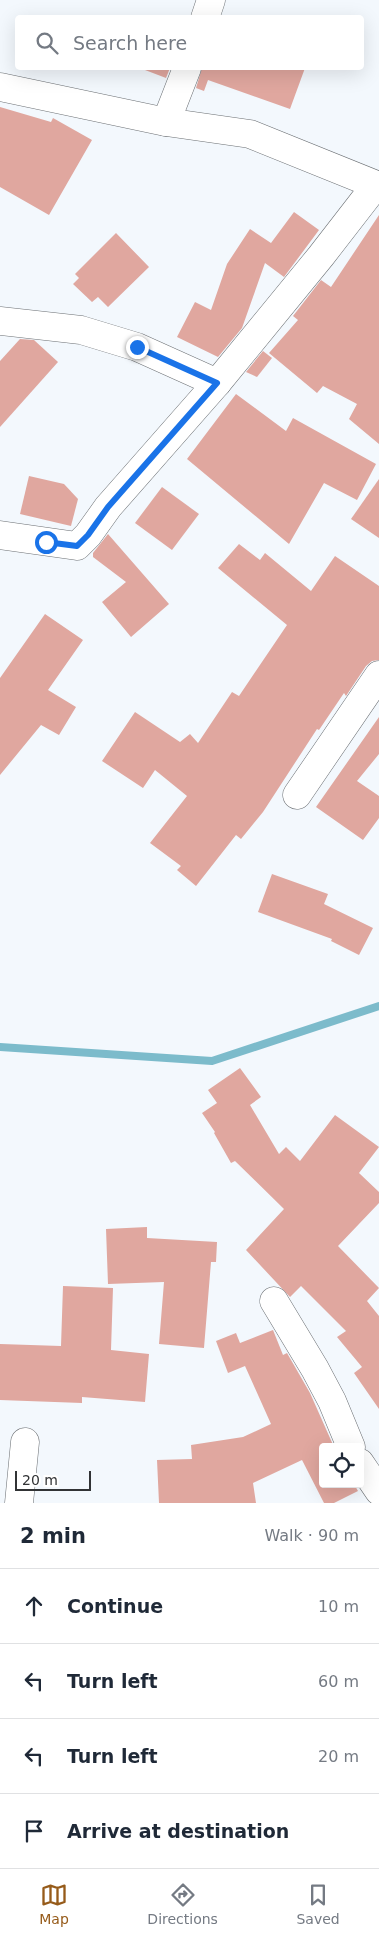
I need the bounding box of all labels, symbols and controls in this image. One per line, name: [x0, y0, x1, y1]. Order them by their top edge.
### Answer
search box: [15, 15, 364, 70]
icon: search: [33, 29, 61, 57]
text: Search here: [73, 32, 187, 54]
route end: [126, 336, 149, 359]
route start: [35, 531, 58, 554]
map controls: [319, 1443, 364, 1488]
button: locate: [319, 1443, 364, 1488]
scale bar: [15, 1468, 91, 1491]
text: 20 m: [22, 1472, 58, 1488]
text: 2 min: [20, 1524, 86, 1548]
text: Walk · 90 m: [264, 1526, 359, 1545]
icon: ahead: [20, 1592, 48, 1620]
text: Continue: [67, 1595, 163, 1617]
text: 10 m: [318, 1597, 359, 1616]
icon: left: [20, 1667, 48, 1695]
text: Turn left: [67, 1670, 158, 1692]
text: 60 m: [318, 1672, 359, 1691]
icon: left: [20, 1742, 48, 1770]
text: Turn left: [67, 1745, 158, 1767]
text: 20 m: [318, 1747, 359, 1766]
icon: arrive: [20, 1817, 48, 1845]
text: Arrive at destination: [67, 1820, 289, 1842]
tab: Map: [39, 1881, 69, 1927]
tab: Directions: [147, 1881, 218, 1927]
tab: Saved: [296, 1881, 340, 1927]

